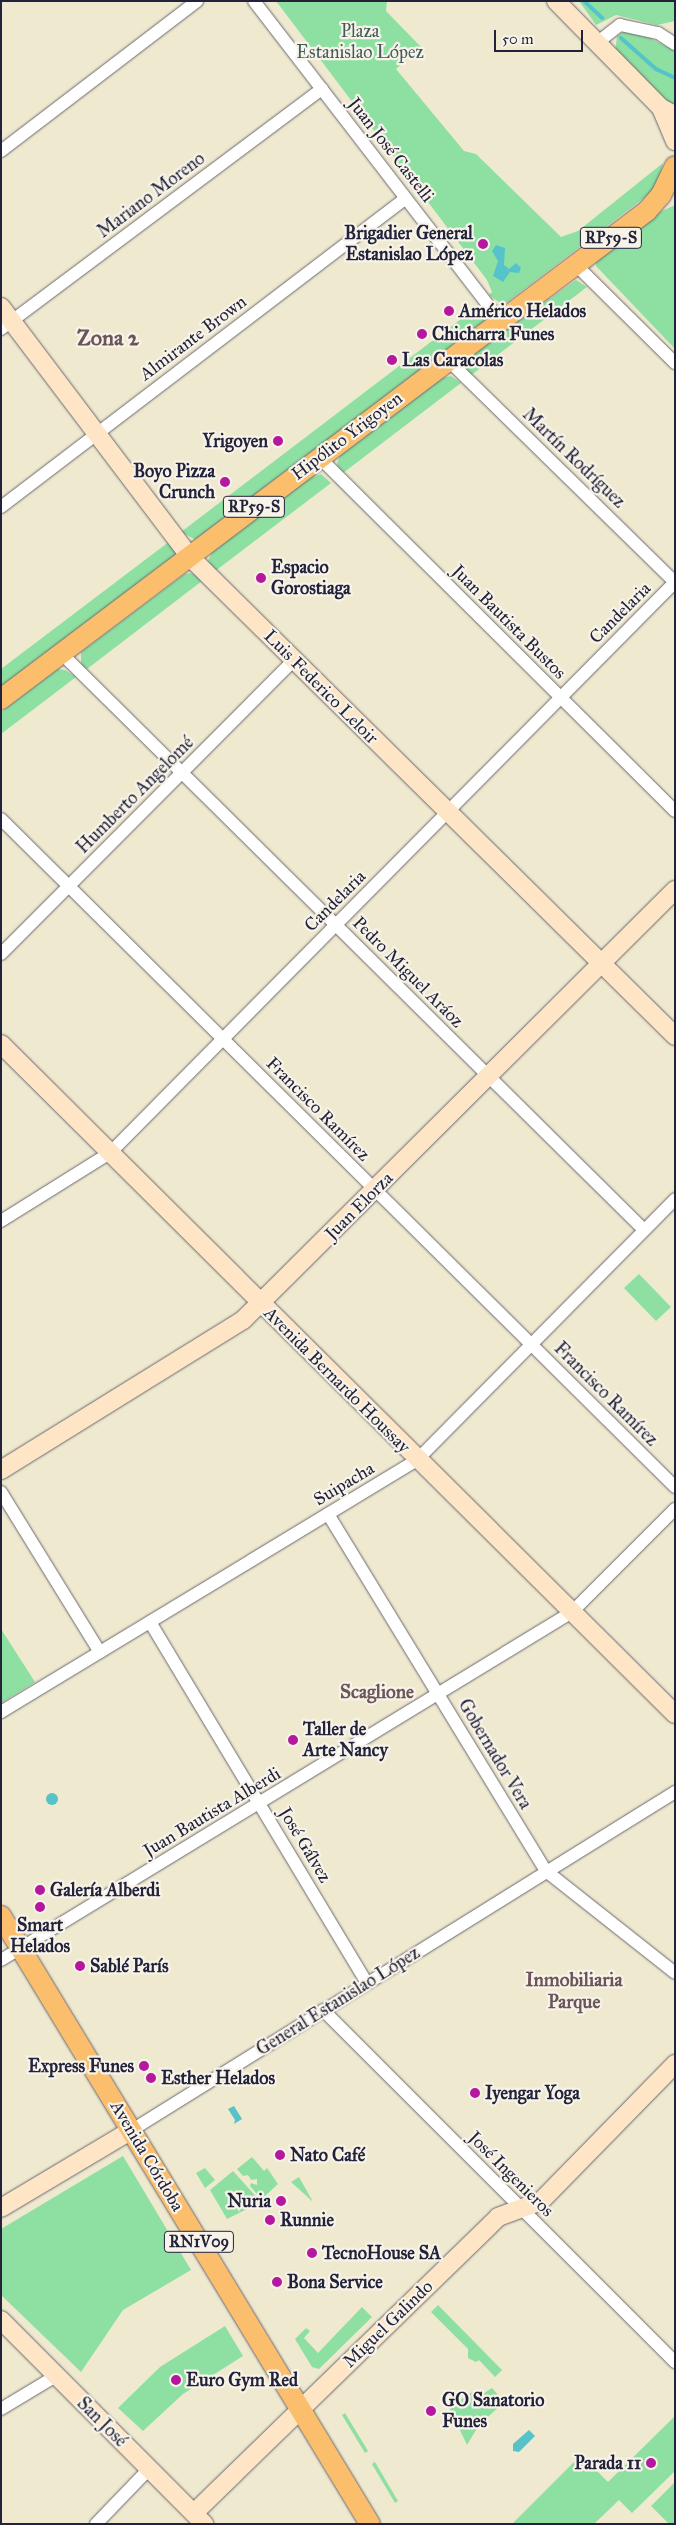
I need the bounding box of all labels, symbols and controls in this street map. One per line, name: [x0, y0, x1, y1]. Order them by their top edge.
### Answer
scale bar: [496, 20, 585, 52]
park label: Plaza Estanislao López: [296, 21, 424, 64]
text: 50 m: [502, 30, 534, 48]
street label: Juan José Castelli: [343, 93, 439, 207]
street label: Mariano Moreno: [93, 148, 209, 242]
place label: Brigadier General Estanislao López: [344, 223, 473, 266]
road number: RP59-S: [580, 224, 642, 252]
marker: Brigadier General Estanislao López: [477, 238, 489, 250]
street label: Almirante Brown: [135, 291, 251, 385]
place label: Américo Helados: [459, 300, 586, 322]
marker: Américo Helados: [443, 305, 455, 317]
place label: Chicharra Funes: [432, 323, 554, 345]
district label: Zona 2: [77, 325, 139, 351]
marker: Chicharra Funes: [416, 328, 428, 340]
place label: Las Caracolas: [402, 349, 503, 371]
marker: Las Caracolas: [386, 354, 398, 366]
street label: Hipólito Yrigoyen: [287, 387, 407, 485]
street label: Martín Rodríguez: [518, 404, 630, 512]
place label: Yrigoyen: [203, 430, 268, 452]
marker: Yrigoyen: [272, 435, 284, 447]
place label: Boyo Pizza Crunch: [133, 461, 215, 504]
marker: Boyo Pizza Crunch: [219, 476, 231, 488]
road number: RP59-S: [223, 494, 285, 520]
place label: Espacio Gorostiaga: [271, 557, 351, 600]
street label: Juan Bautista Bustos: [447, 560, 571, 684]
marker: Espacio Gorostiaga: [255, 572, 267, 584]
street label: Candelaria: [585, 578, 655, 648]
street label: Luis Federico Leloir: [259, 625, 383, 749]
street label: Humberto Angelomé: [72, 732, 198, 858]
street label: Candelaria: [300, 866, 370, 936]
street label: Pedro Miguel Aráoz: [348, 912, 468, 1032]
street label: Francisco Ramírez: [262, 1053, 374, 1165]
street label: Juan Elorza: [321, 1168, 397, 1244]
street label: Avenida Bernardo Houssay: [259, 1302, 415, 1458]
street label: Francisco Ramírez: [550, 1338, 662, 1450]
street label: Suipacha: [310, 1458, 378, 1510]
district label: Scaglione: [340, 1681, 414, 1703]
street label: Gobernador Vera: [454, 1695, 536, 1813]
place label: Taller de Arte Nancy: [303, 1719, 388, 1762]
marker: Taller de Arte Nancy: [287, 1734, 299, 1746]
street label: Juan Bautista Alberdi: [139, 1762, 285, 1862]
street label: José Gálvez: [274, 1804, 336, 1886]
place label: Galería Alberdi: [50, 1879, 160, 1901]
marker: Galería Alberdi: [34, 1884, 46, 1896]
marker: Smart Helados: [34, 1901, 46, 1913]
place label: Smart Helados: [10, 1915, 70, 1958]
street label: General Estanislao López: [252, 1942, 424, 2060]
place label: Sablé París: [90, 1955, 169, 1977]
marker: Sablé París: [74, 1960, 86, 1972]
district label: Inmobiliaria Parque: [525, 1969, 623, 2013]
place label: Express Funes: [28, 2055, 134, 2077]
marker: Express Funes: [138, 2060, 150, 2072]
place label: Esther Helados: [161, 2067, 275, 2089]
marker: Esther Helados: [145, 2072, 157, 2084]
place label: Iyengar Yoga: [485, 2082, 580, 2104]
marker: Iyengar Yoga: [469, 2087, 481, 2099]
street label: Avenida Córdoba: [106, 2097, 188, 2215]
street label: José Ingenieros: [464, 2127, 558, 2221]
place label: Nato Café: [290, 2144, 365, 2166]
marker: Nato Café: [274, 2149, 286, 2161]
place label: Nuria: [227, 2190, 271, 2212]
marker: Nuria: [275, 2195, 287, 2207]
place label: Runnie: [280, 2209, 334, 2231]
marker: Runnie: [264, 2214, 276, 2226]
road number: RN1V09: [163, 2228, 235, 2256]
place label: TecnoHouse SA: [322, 2242, 441, 2264]
marker: TecnoHouse SA: [306, 2247, 318, 2259]
place label: Bona Service: [287, 2271, 383, 2293]
marker: Bona Service: [271, 2276, 283, 2288]
street label: Miguel Galindo: [339, 2276, 437, 2372]
place label: Euro Gym Red: [186, 2369, 298, 2391]
marker: Euro Gym Red: [170, 2374, 182, 2386]
place label: GO Sanatorio Funes: [442, 2390, 544, 2432]
street label: San José: [73, 2393, 131, 2451]
marker: GO Sanatorio Funes: [424, 2404, 438, 2418]
place label: Parada 11: [574, 2452, 641, 2474]
marker: Parada 11: [645, 2457, 657, 2469]

